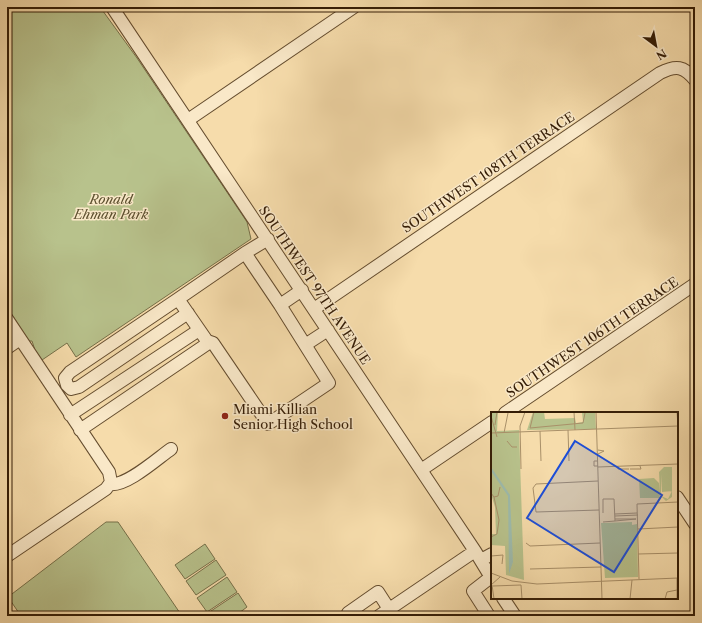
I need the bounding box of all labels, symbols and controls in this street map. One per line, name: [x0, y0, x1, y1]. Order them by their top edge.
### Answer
north arrow: [636, 26, 676, 66]
text: N: [653, 46, 669, 63]
street label: SOUTHWEST 108TH TERRACE: [399, 108, 577, 236]
park label: Ronald Ehman Park: [73, 191, 149, 222]
street label: SOUTHWEST 97TH AVENUE: [256, 203, 374, 367]
street label: SOUTHWEST 106TH TERRACE: [503, 273, 681, 401]
place label: Miami Killian Senior High School: [233, 401, 353, 432]
marker: Miami Killian Senior High School: [220, 411, 230, 421]
inset map: [491, 412, 678, 599]

